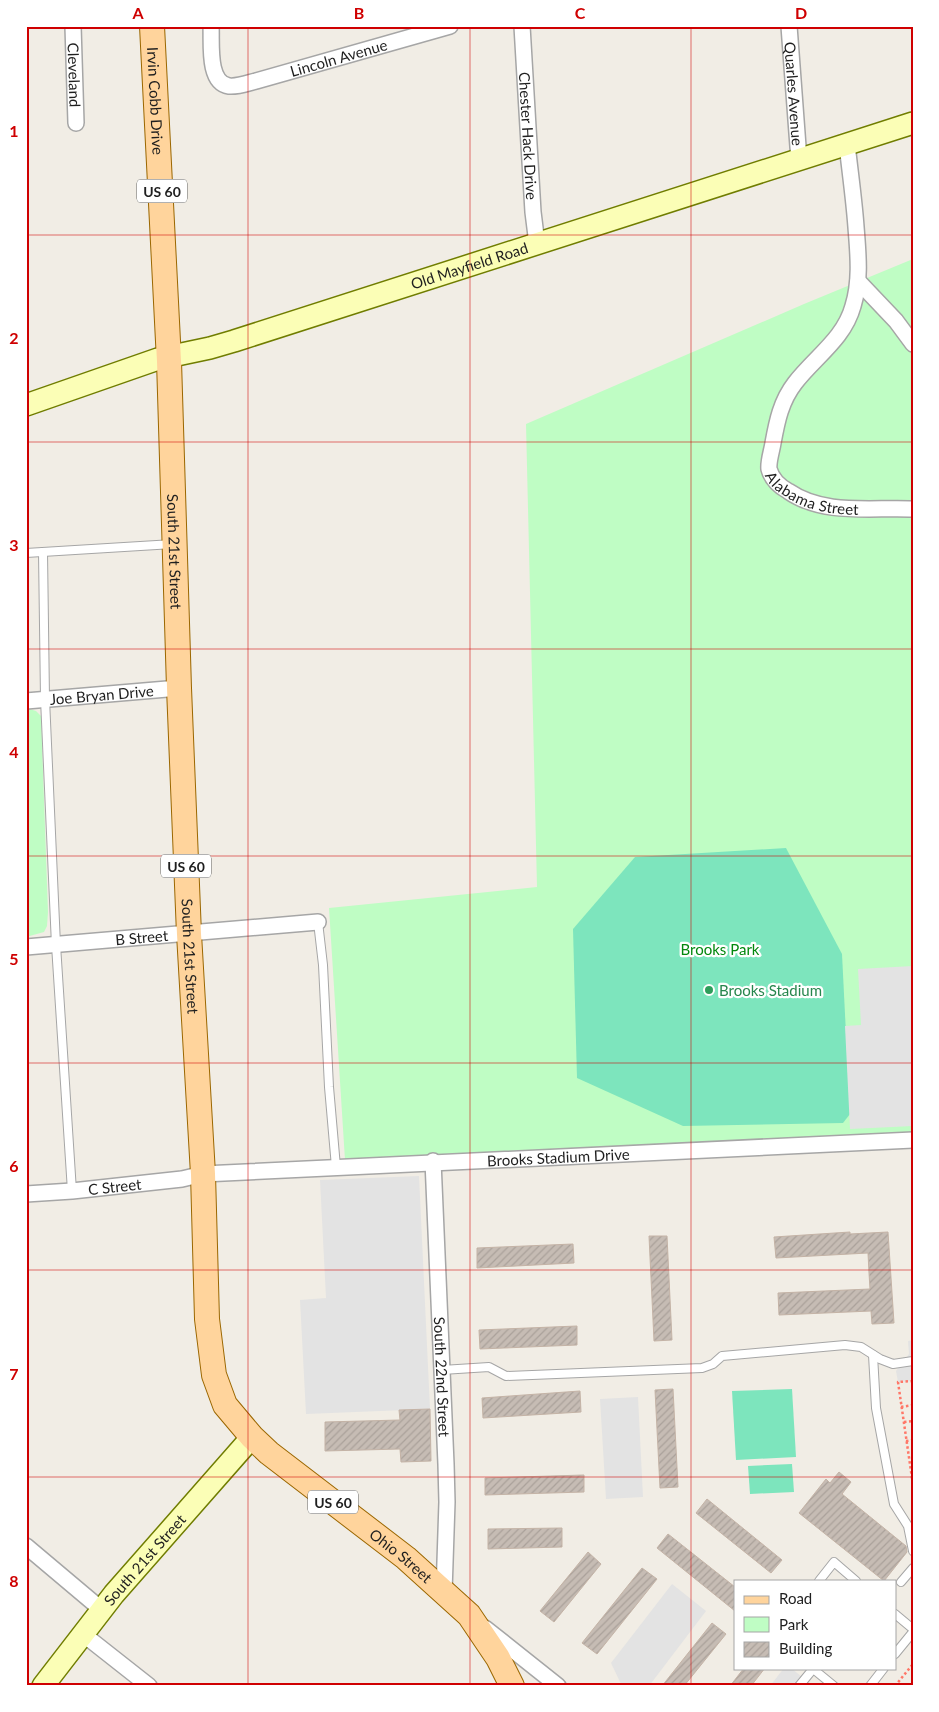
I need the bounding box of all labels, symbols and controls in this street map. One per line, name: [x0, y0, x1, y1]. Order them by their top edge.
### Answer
text: A: [131, 3, 144, 22]
text: B: [354, 3, 364, 22]
text: C: [575, 3, 586, 22]
text: D: [795, 3, 807, 22]
street label: Lincoln Avenue: [288, 35, 389, 80]
street label: Quarles Avenue: [781, 41, 807, 147]
street label: Cleveland: [65, 42, 85, 108]
street label: Irvin Cobb Drive: [144, 47, 168, 155]
street label: Chester Hack Drive: [516, 71, 541, 200]
text: 1: [9, 121, 19, 140]
road number: US 60: [137, 180, 187, 202]
street label: Old Mayfield Road: [408, 238, 530, 293]
text: 2: [9, 328, 19, 347]
street label: Alabama Street: [762, 468, 859, 518]
street label: South 21st Street: [164, 494, 186, 610]
text: 3: [9, 535, 19, 554]
street label: Joe Bryan Drive: [49, 681, 155, 708]
text: 4: [9, 742, 19, 761]
road number: US 60: [161, 854, 211, 878]
street label: South 21st Street: [179, 898, 203, 1015]
street label: B Street: [114, 926, 169, 948]
park label: Brooks Park: [681, 940, 760, 958]
text: 5: [9, 949, 19, 968]
place label: Brooks Stadium: [719, 981, 822, 999]
marker: Brooks Stadium: [703, 984, 715, 996]
street label: Brooks Stadium Drive: [487, 1145, 630, 1169]
text: 6: [9, 1156, 19, 1175]
street label: C Street: [87, 1174, 143, 1198]
street label: South 22nd Street: [431, 1316, 454, 1438]
text: 7: [9, 1364, 19, 1383]
road number: US 60: [308, 1490, 358, 1514]
street label: South 21st Street: [100, 1510, 189, 1609]
street label: Ohio Street: [366, 1524, 437, 1587]
text: 8: [9, 1571, 19, 1590]
legend: [734, 1580, 896, 1670]
text: Road: [779, 1589, 812, 1607]
text: Park: [779, 1615, 809, 1633]
text: Building: [779, 1639, 832, 1657]

